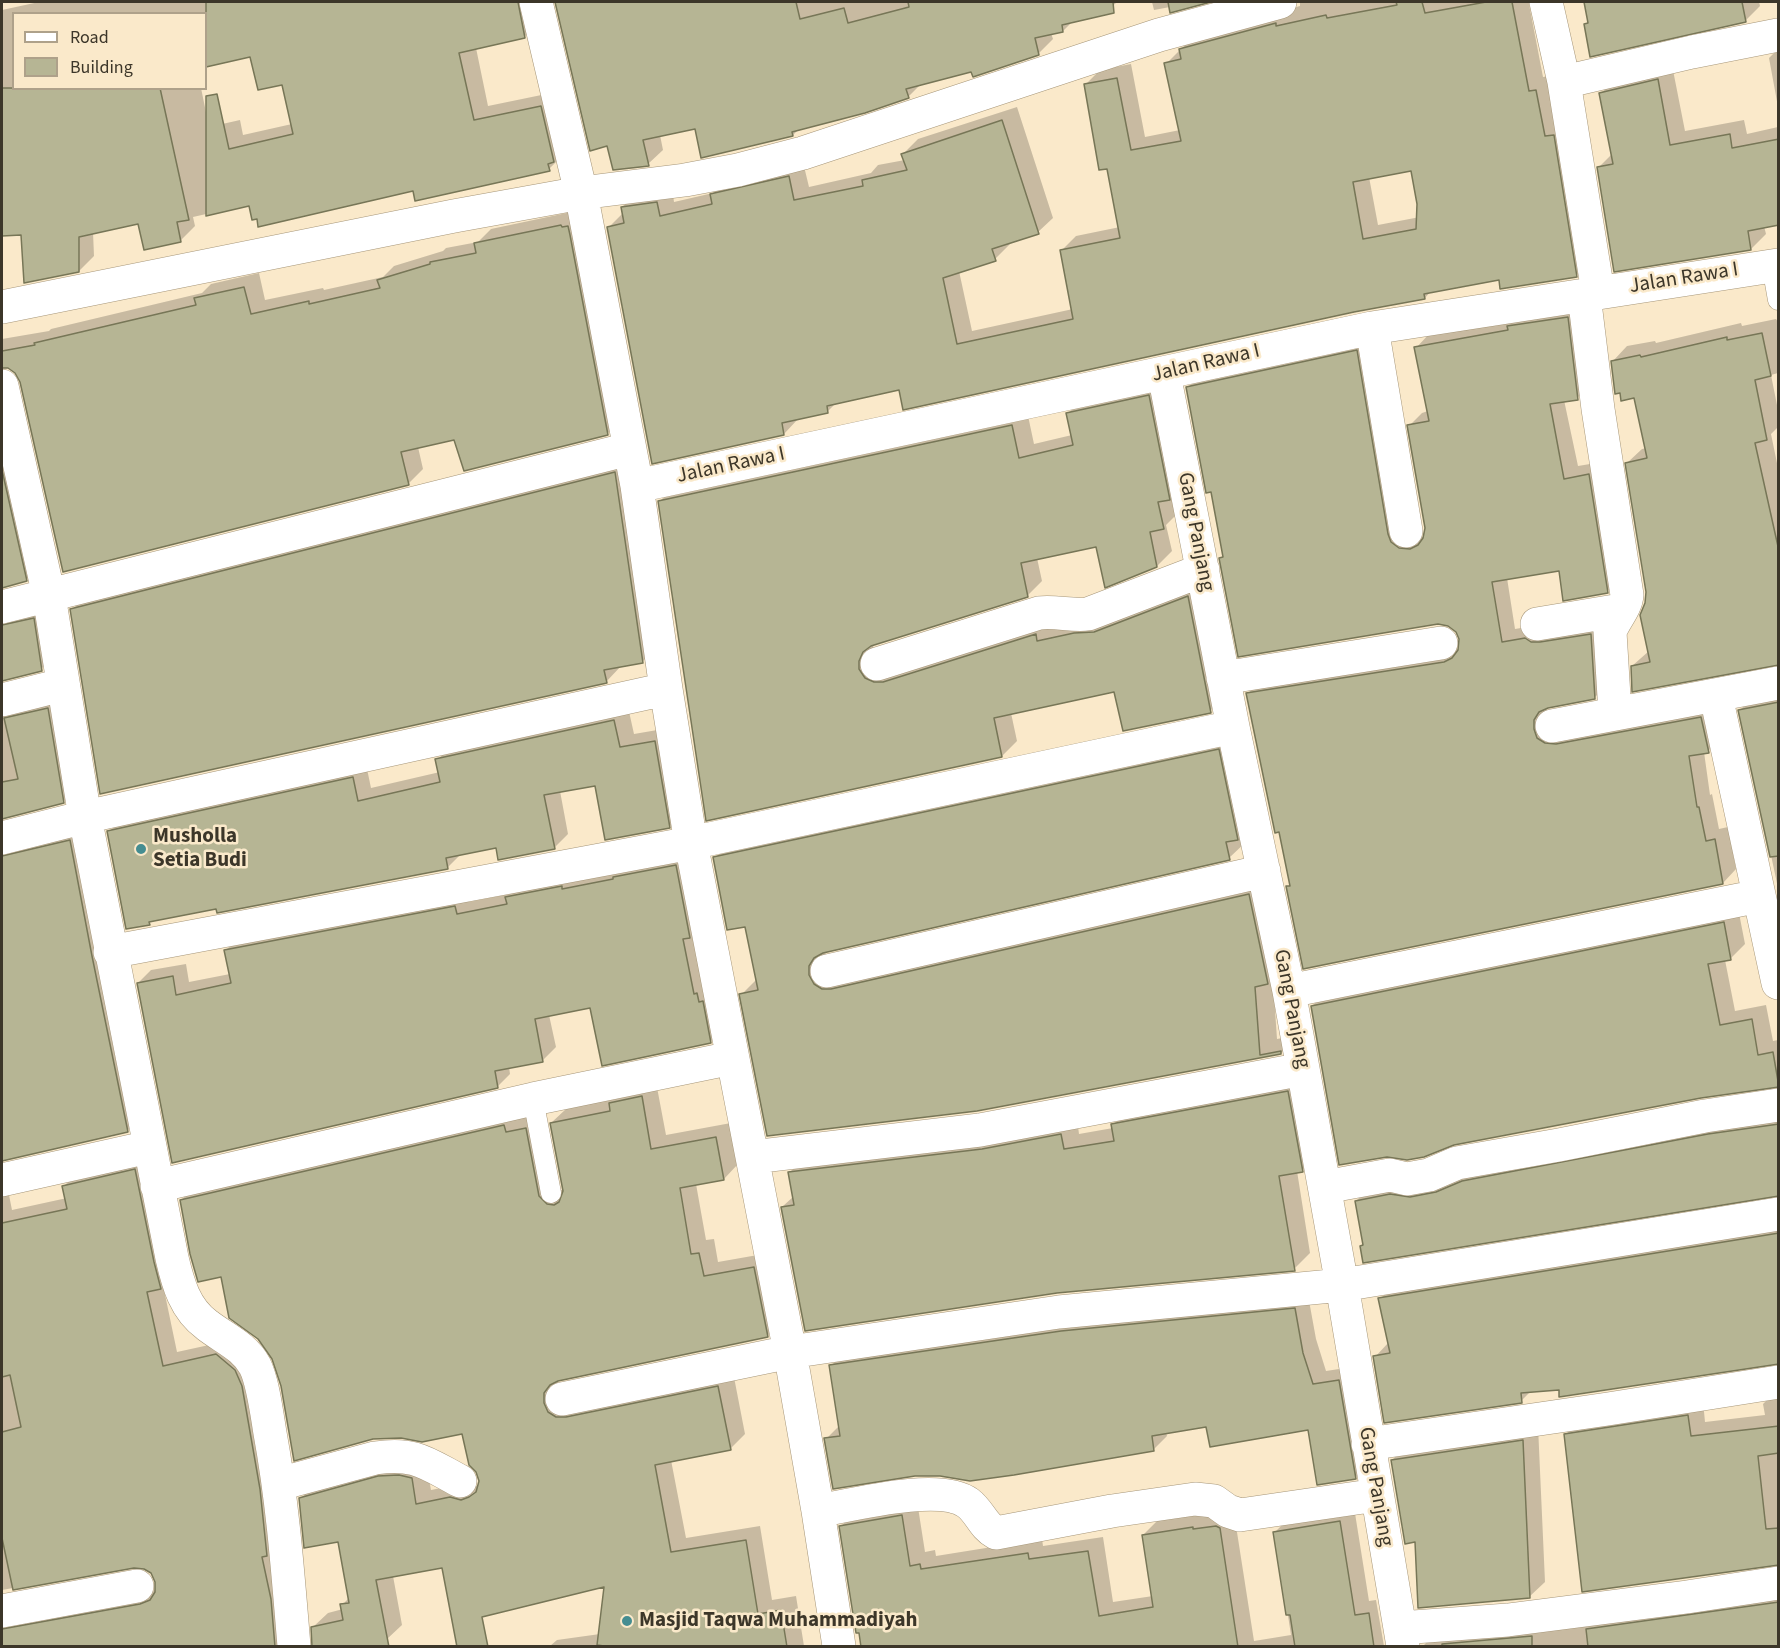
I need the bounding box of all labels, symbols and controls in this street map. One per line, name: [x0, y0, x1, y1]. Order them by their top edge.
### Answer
legend: [12, 12, 207, 90]
text: Road: [70, 25, 109, 50]
text: Building: [70, 55, 133, 80]
street label: Jalan Rawa I: [1628, 258, 1740, 300]
street label: Jalan Rawa I: [1150, 339, 1262, 389]
street label: Jalan Rawa I: [675, 442, 787, 490]
street label: Gang Panjang: [1171, 470, 1219, 594]
place label: Musholla Setia Budi: [153, 824, 247, 874]
marker: Musholla Setia Budi: [134, 842, 148, 856]
street label: Gang Panjang: [1267, 947, 1315, 1071]
street label: Gang Panjang: [1352, 1425, 1398, 1549]
place label: Masjid Taqwa Muhammadiyah: [639, 1608, 917, 1634]
marker: Masjid Taqwa Muhammadiyah: [620, 1614, 634, 1628]

